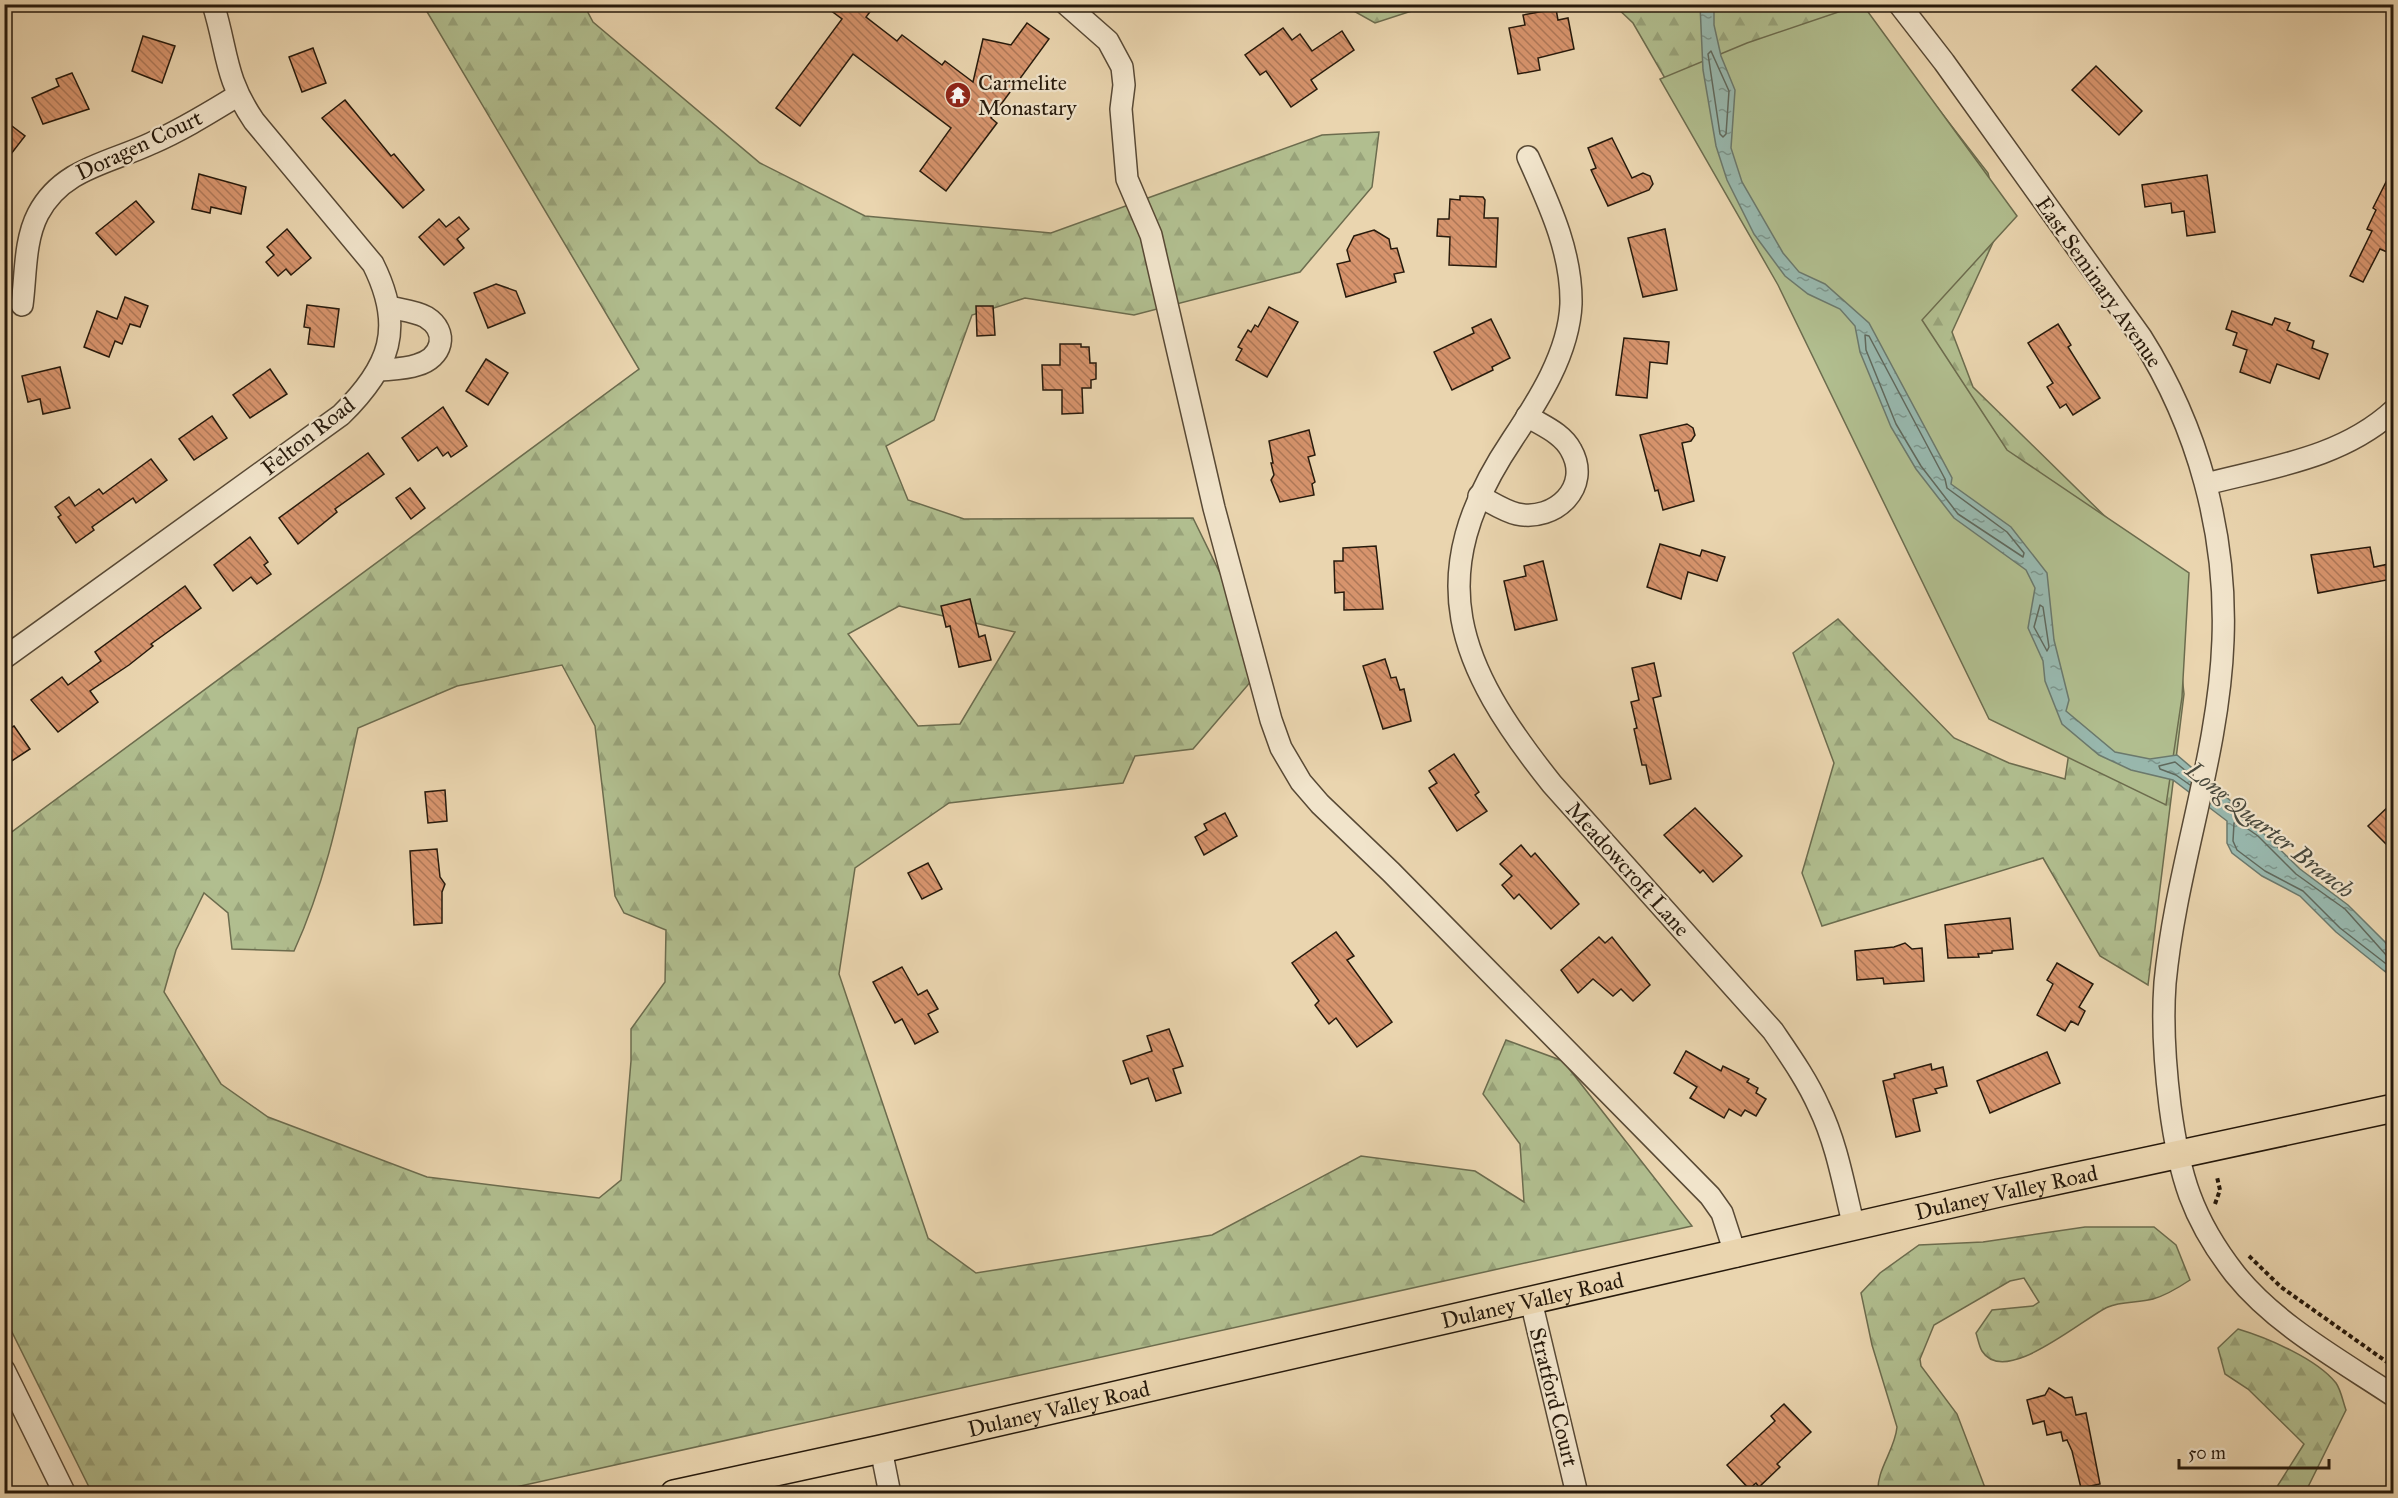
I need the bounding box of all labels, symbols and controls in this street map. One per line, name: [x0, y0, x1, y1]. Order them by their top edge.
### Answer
place label: Carmelite Monastary: [978, 69, 1077, 121]
temple icon: Carmelite Monastary: [943, 80, 973, 110]
street label: Doragen Court: [72, 104, 207, 186]
street label: East Seminary Avenue: [2030, 191, 2168, 373]
street label: Felton Road: [256, 391, 360, 481]
water label: Long Quarter Branch: [2179, 754, 2360, 905]
street label: Meadowcroft Lane: [1560, 796, 1696, 942]
street label: Dulaney Valley Road: [1912, 1159, 2100, 1225]
street label: Dulaney Valley Road: [1439, 1266, 1626, 1334]
street label: Stratford Court: [1524, 1325, 1584, 1469]
street label: Dulaney Valley Road: [965, 1374, 1152, 1442]
scale bar: [2179, 1432, 2329, 1470]
text: 50 m: [2188, 1442, 2226, 1464]

